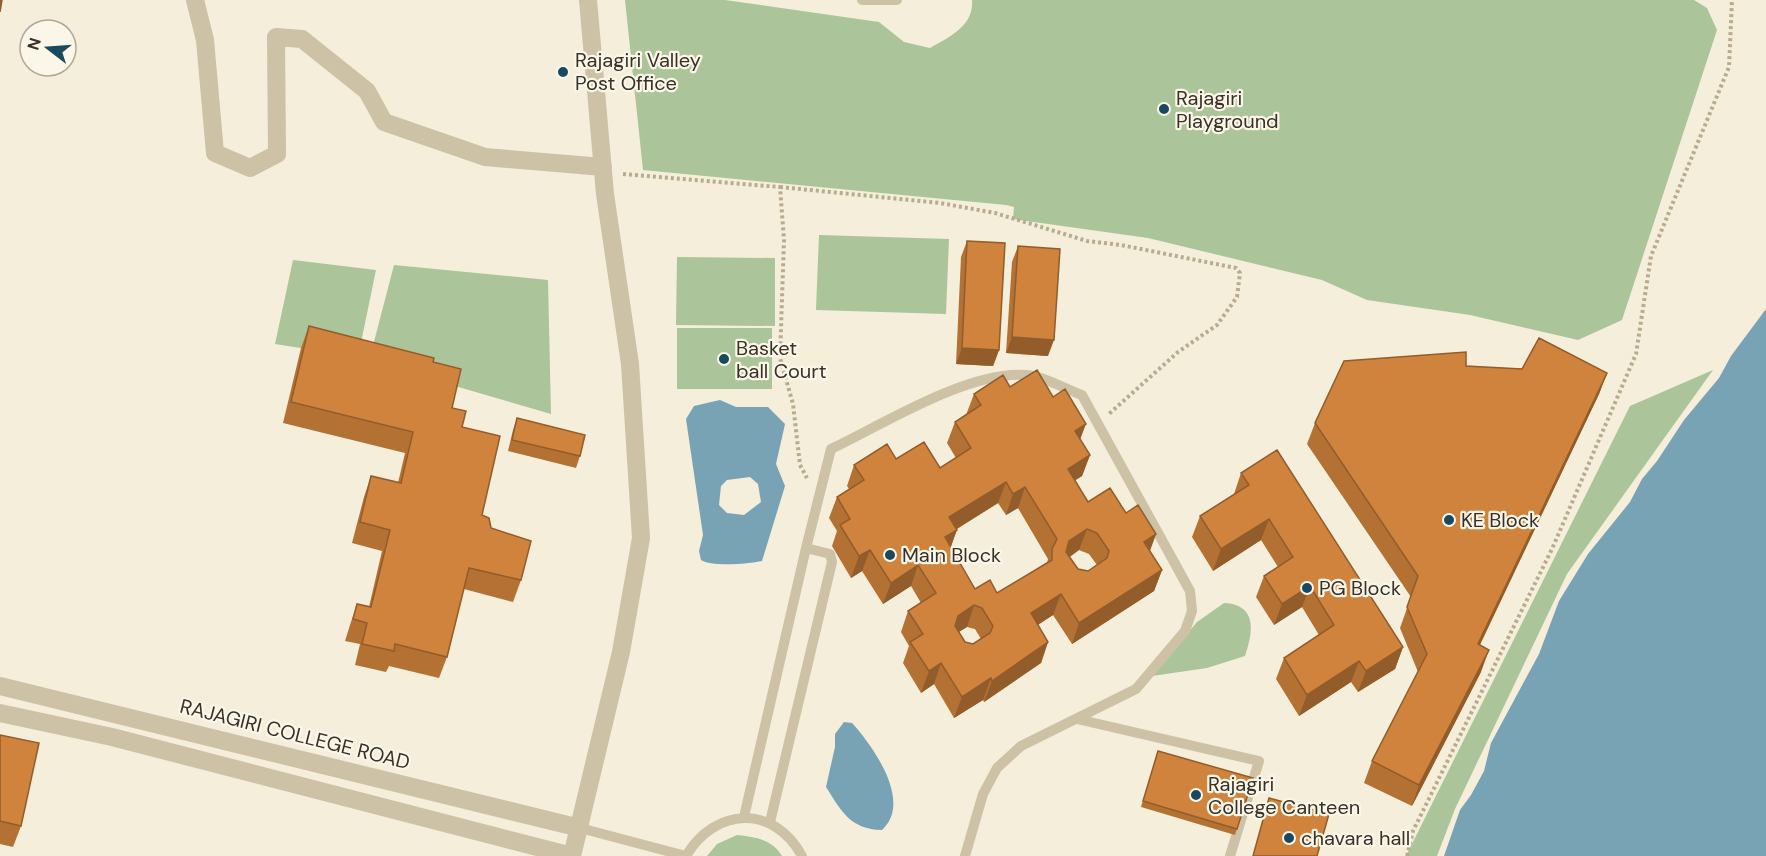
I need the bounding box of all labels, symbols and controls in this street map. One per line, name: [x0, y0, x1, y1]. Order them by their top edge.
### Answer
north arrow: [18, 18, 78, 78]
text: N: [22, 35, 46, 52]
place label: Rajagiri Valley Post Office: [575, 47, 701, 96]
marker: Rajagiri Valley Post Office: [556, 65, 570, 79]
place label: Rajagiri Playground: [1176, 85, 1279, 134]
marker: Rajagiri Playground: [1157, 102, 1171, 116]
place label: Basket ball Court: [736, 335, 827, 384]
marker: Basket ball Court: [717, 352, 731, 366]
place label: KE Block: [1461, 507, 1539, 533]
marker: KE Block: [1442, 513, 1456, 527]
place label: Main Block: [902, 542, 1001, 568]
marker: Main Block: [883, 548, 897, 562]
place label: PG Block: [1319, 575, 1401, 601]
marker: PG Block: [1300, 581, 1314, 595]
street label: RAJAGIRI COLLEGE ROAD: [177, 693, 413, 775]
place label: Rajagiri College Canteen: [1208, 771, 1360, 820]
marker: Rajagiri College Canteen: [1189, 788, 1203, 802]
place label: chavara hall: [1301, 825, 1410, 851]
marker: chavara hall: [1282, 831, 1296, 845]

